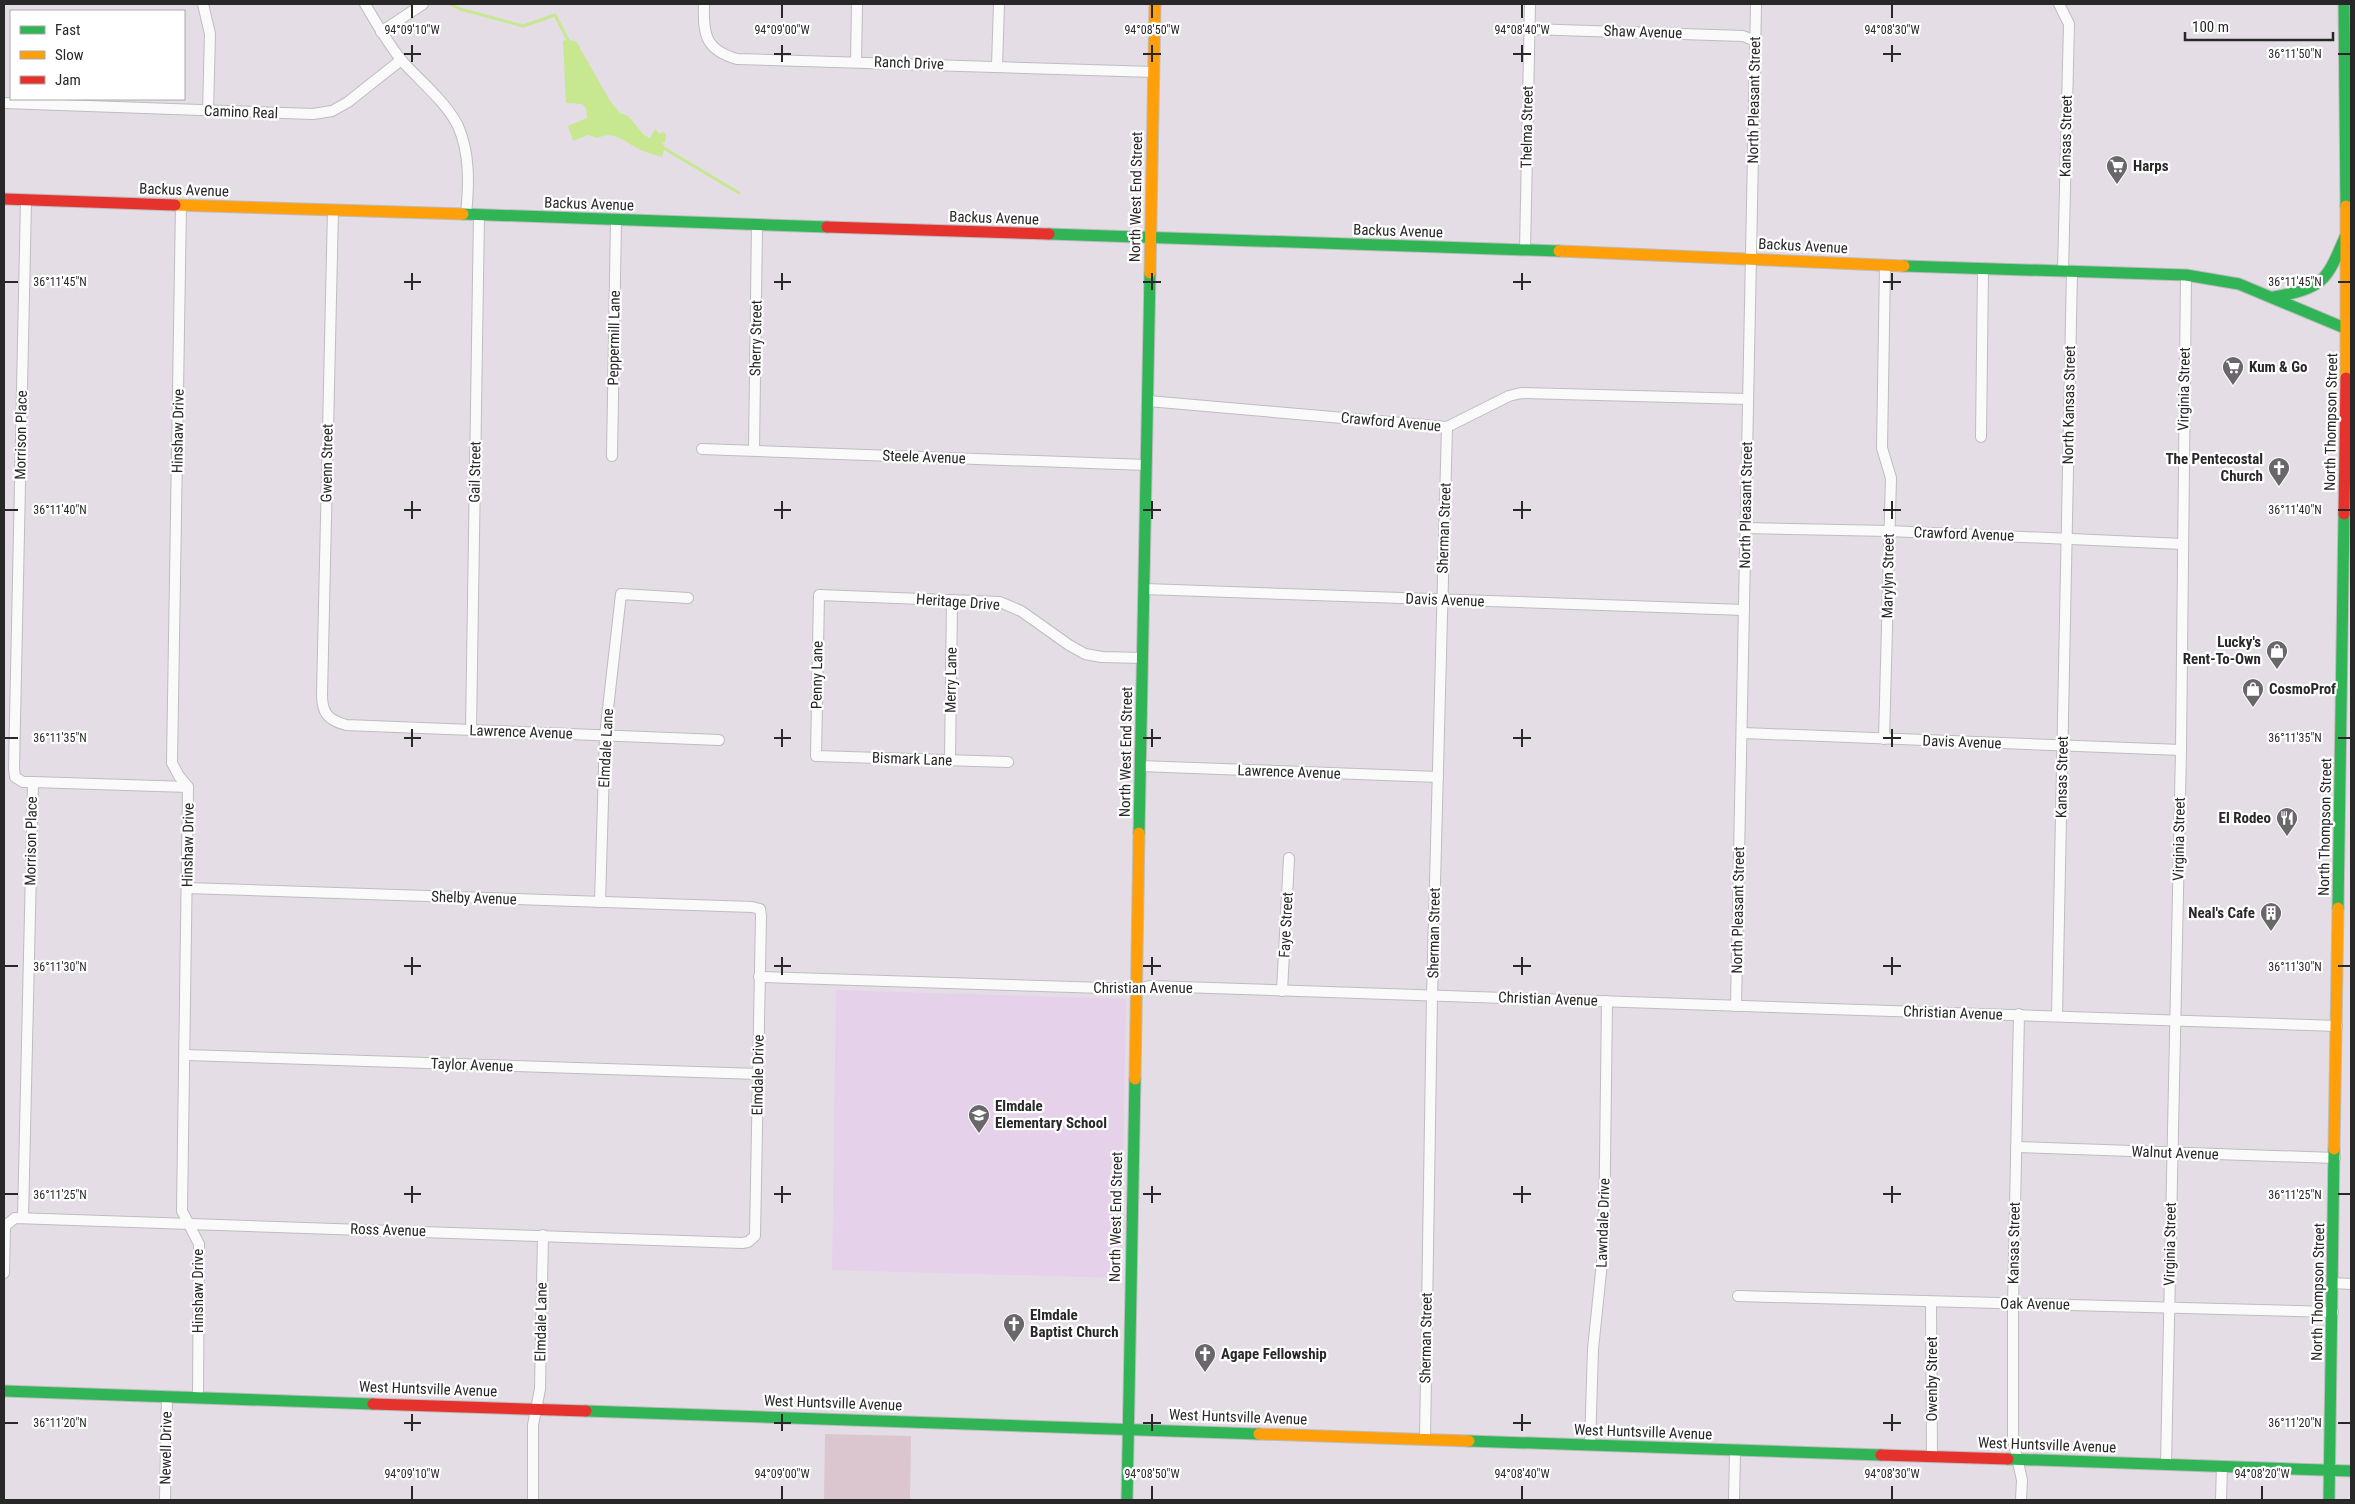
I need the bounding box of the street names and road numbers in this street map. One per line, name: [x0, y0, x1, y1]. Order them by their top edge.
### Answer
street label: Shaw Avenue: [1603, 22, 1683, 42]
street label: North Pleasant Street: [1744, 36, 1764, 164]
street label: Ranch Drive: [874, 53, 944, 73]
street label: Thelma Street: [1517, 86, 1537, 168]
street label: Kansas Street: [2056, 95, 2076, 177]
street label: Camino Real: [204, 102, 278, 122]
street label: North West End Street: [1126, 132, 1146, 262]
street label: Backus Avenue: [139, 179, 229, 201]
street label: Backus Avenue: [544, 193, 634, 215]
street label: Backus Avenue: [949, 207, 1039, 229]
street label: Backus Avenue: [1353, 220, 1443, 242]
street label: Backus Avenue: [1758, 235, 1848, 257]
street label: Peppermill Lane: [604, 290, 624, 386]
street label: Sherry Street: [746, 300, 766, 376]
street label: North Kansas Street: [2059, 345, 2079, 465]
street label: Virginia Street: [2174, 347, 2194, 431]
street label: North Thompson Street: [2321, 353, 2341, 491]
street label: Hinshaw Drive: [168, 389, 188, 473]
street label: Morrison Place: [11, 390, 31, 480]
street label: Crawford Avenue: [1340, 409, 1442, 435]
street label: Gwenn Street: [317, 423, 337, 503]
street label: Gail Street: [465, 441, 485, 503]
street label: North Pleasant Street: [1736, 441, 1756, 569]
street label: Steele Avenue: [882, 447, 966, 467]
street label: Sherman Street: [1433, 482, 1455, 574]
street label: Crawford Avenue: [1913, 523, 2015, 545]
street label: Marylyn Street: [1878, 533, 1898, 619]
street label: Heritage Drive: [916, 590, 1000, 614]
street label: Davis Avenue: [1405, 590, 1485, 610]
street label: Penny Lane: [807, 641, 827, 709]
street label: Merry Lane: [941, 647, 961, 713]
street label: North West End Street: [1116, 687, 1136, 817]
street label: Elmdale Lane: [595, 708, 617, 788]
street label: Lawrence Avenue: [469, 721, 573, 743]
street label: Davis Avenue: [1922, 732, 2002, 752]
street label: Kansas Street: [2052, 736, 2072, 818]
street label: Bismark Lane: [872, 749, 952, 769]
street label: North Thompson Street: [2315, 758, 2335, 896]
street label: Lawrence Avenue: [1237, 761, 1341, 783]
street label: Morrison Place: [21, 796, 41, 886]
street label: Virginia Street: [2169, 797, 2189, 881]
street label: Hinshaw Drive: [178, 803, 198, 887]
street label: North Pleasant Street: [1728, 846, 1748, 974]
street label: Sherman Street: [1424, 887, 1444, 979]
street label: Shelby Avenue: [431, 888, 517, 908]
street label: Faye Street: [1275, 892, 1297, 958]
street label: Christian Avenue: [1093, 979, 1193, 997]
street label: Christian Avenue: [1498, 988, 1598, 1010]
street label: Christian Avenue: [1903, 1002, 2003, 1024]
street label: Elmdale Drive: [748, 1035, 768, 1115]
street label: Taylor Avenue: [430, 1055, 514, 1075]
street label: Walnut Avenue: [2131, 1142, 2219, 1164]
street label: North West End Street: [1106, 1152, 1126, 1282]
street label: Lawndale Drive: [1592, 1178, 1614, 1268]
street label: Kansas Street: [2004, 1202, 2024, 1284]
street label: Virginia Street: [2160, 1202, 2180, 1286]
street label: Ross Avenue: [350, 1220, 426, 1240]
street label: North Thompson Street: [2308, 1223, 2328, 1361]
street label: Hinshaw Drive: [189, 1249, 207, 1333]
street label: Elmdale Lane: [531, 1282, 551, 1362]
street label: Sherman Street: [1416, 1292, 1436, 1384]
street label: Oak Avenue: [2000, 1294, 2070, 1314]
street label: Owenby Street: [1923, 1336, 1941, 1422]
street label: West Huntsville Avenue: [359, 1378, 497, 1400]
street label: West Huntsville Avenue: [764, 1392, 902, 1414]
street label: West Huntsville Avenue: [1169, 1406, 1307, 1428]
street label: Newell Drive: [156, 1411, 176, 1485]
street label: West Huntsville Avenue: [1574, 1421, 1712, 1443]
street label: West Huntsville Avenue: [1978, 1434, 2116, 1456]

